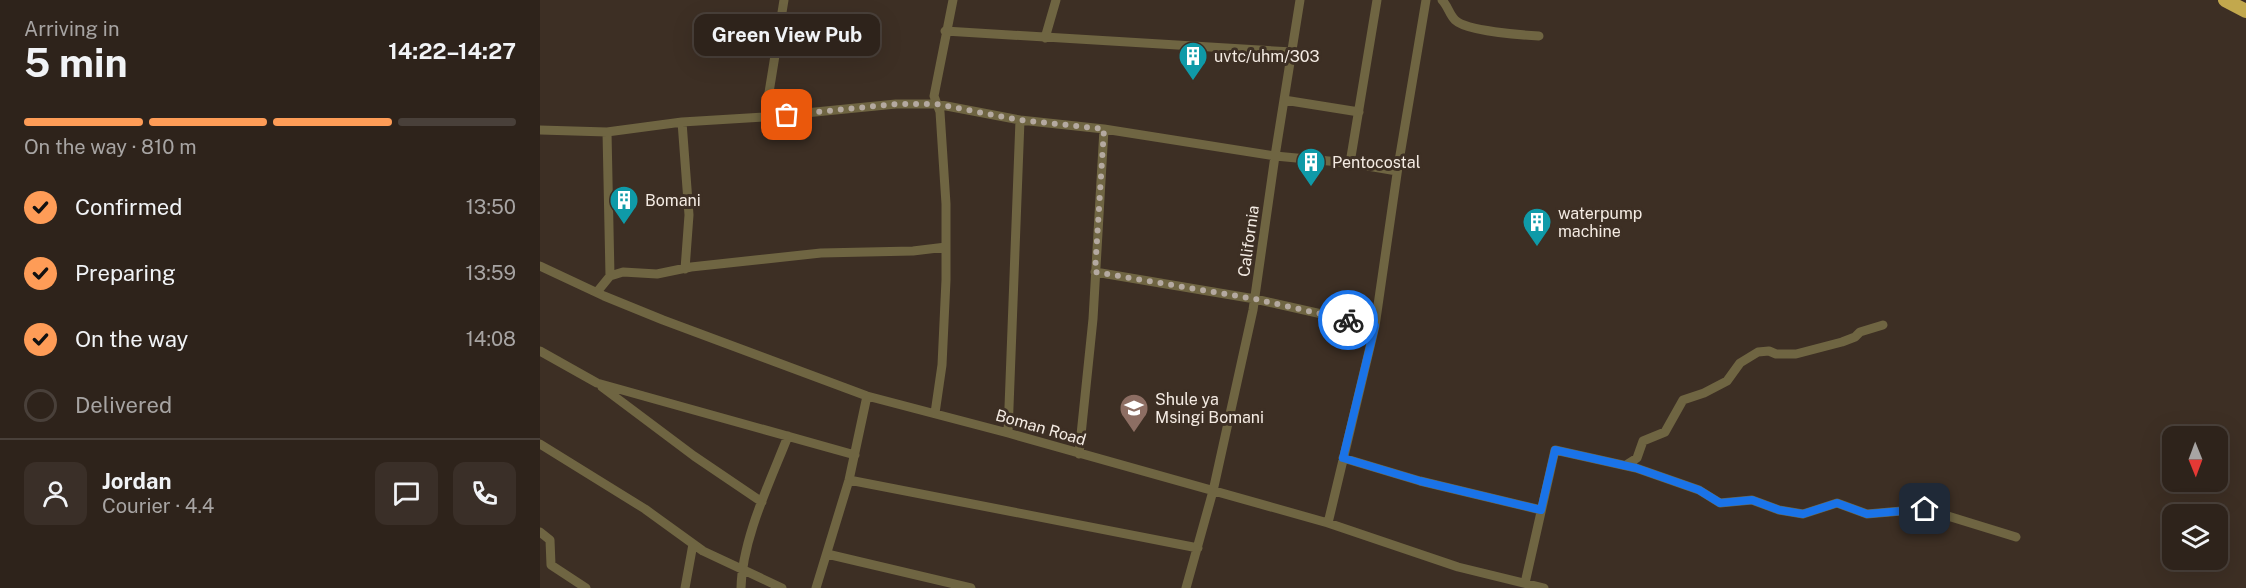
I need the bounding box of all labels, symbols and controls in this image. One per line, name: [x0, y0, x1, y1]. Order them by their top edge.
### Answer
callout: Green View Pub: [694, 13, 880, 55]
text: Arriving in: [24, 17, 119, 41]
text: Green View Pub: [712, 23, 862, 47]
text: 14:22–14:27: [388, 38, 516, 64]
text: 5 min: [24, 40, 128, 86]
building icon: uvtc/uhm/303: [1177, 40, 1209, 82]
place label: uvtc/uhm/303: [1214, 47, 1320, 66]
pin: [761, 89, 812, 140]
icon: bag: [770, 98, 803, 131]
text: On the way · 810 m: [24, 135, 197, 159]
building icon: Pentocostal: [1295, 146, 1327, 188]
place label: Pentocostal: [1332, 153, 1421, 172]
building icon: Bomani: [608, 184, 640, 226]
icon: check: [24, 191, 57, 224]
place label: Bomani: [645, 191, 701, 210]
text: Confirmed: [75, 194, 182, 220]
text: 13:50: [466, 195, 516, 219]
street label: California: [1234, 204, 1263, 278]
place label: waterpump machine: [1558, 204, 1642, 241]
building icon: waterpump machine: [1521, 206, 1553, 248]
icon: check: [24, 257, 57, 290]
text: Preparing: [75, 260, 176, 286]
text: 13:59: [465, 261, 516, 285]
courier: [1318, 290, 1378, 350]
icon: bike: [1332, 304, 1365, 337]
icon: check: [24, 323, 57, 356]
text: On the way: [75, 326, 188, 352]
text: 14:08: [466, 327, 516, 351]
place label: Shule ya Msingi Bomani: [1155, 390, 1264, 427]
text: Delivered: [75, 392, 172, 418]
school or university icon: Shule ya Msingi Bomani: [1118, 392, 1150, 434]
street label: Boman Road: [993, 405, 1088, 450]
north arrow: [2162, 426, 2228, 492]
map controls: [2162, 426, 2228, 570]
button: person: [24, 462, 87, 525]
button: chat: [375, 462, 438, 525]
button: phone: [453, 462, 516, 525]
text: Jordan: [102, 468, 171, 494]
pin: [1899, 483, 1950, 534]
icon: home: [1908, 492, 1941, 525]
text: Courier · 4.4: [102, 494, 214, 518]
button: layers: [2162, 504, 2228, 570]

